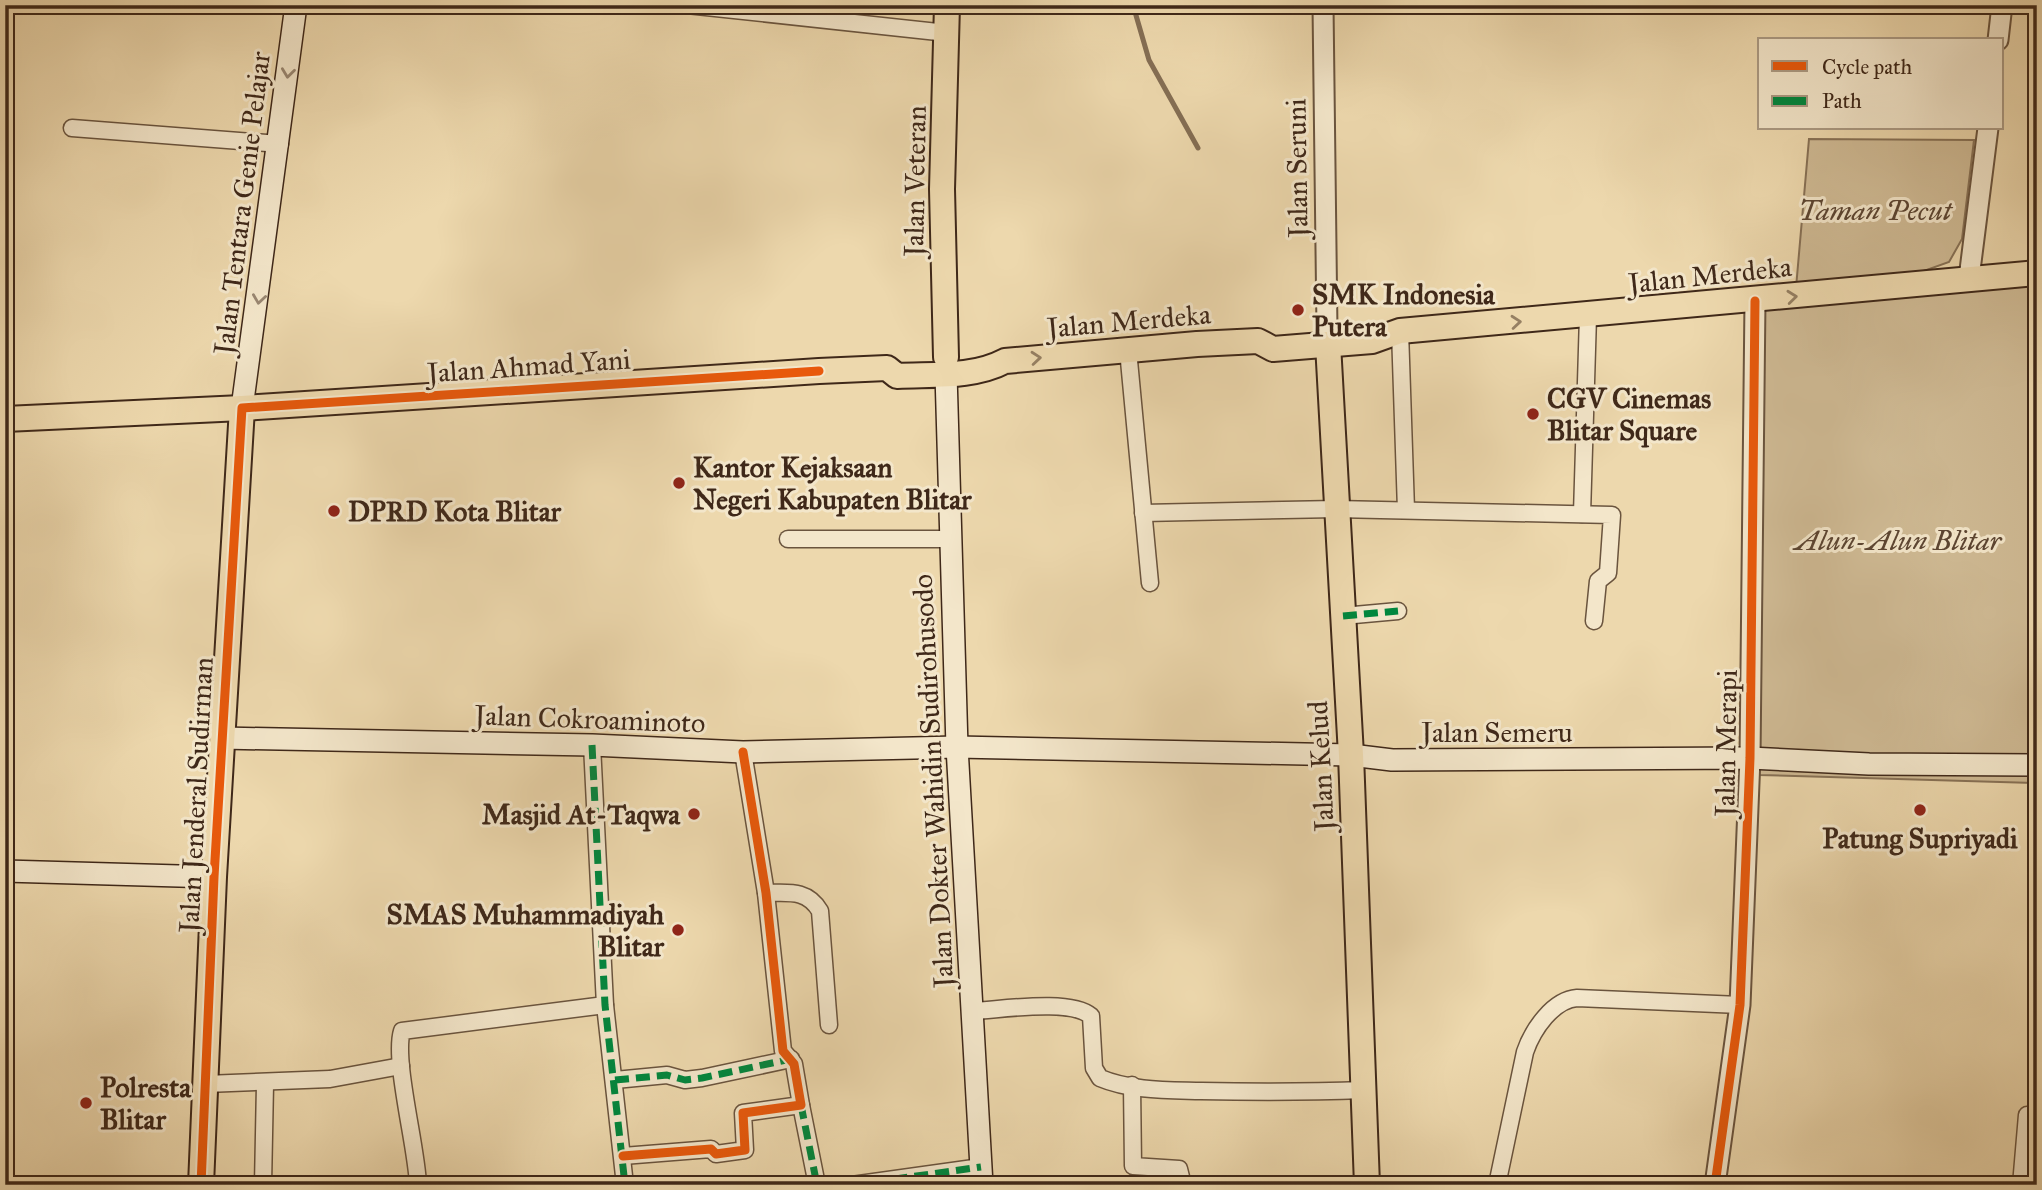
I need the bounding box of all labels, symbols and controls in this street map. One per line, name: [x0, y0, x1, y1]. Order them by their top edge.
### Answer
legend: [1758, 38, 2004, 130]
street label: Jalan Tentara Genie Pelajar: [206, 49, 278, 359]
text: Cycle path: [1822, 54, 1913, 80]
one-way arrow: [281, 68, 296, 79]
text: Path: [1822, 88, 1862, 114]
street label: Jalan Seruni: [1278, 98, 1316, 241]
street label: Jalan Veteran: [896, 105, 934, 260]
park label: Taman Pecut: [1798, 193, 1954, 228]
street label: Jalan Merdeka: [1624, 249, 1794, 301]
place label: SMK Indonesia Putera: [1312, 277, 1496, 344]
one-way arrow: [1786, 289, 1798, 304]
one-way arrow: [252, 293, 267, 305]
street label: Jalan Merdeka: [1043, 296, 1212, 346]
marker: SMK Indonesia Putera: [1290, 302, 1306, 318]
one-way arrow: [1511, 315, 1522, 330]
street label: Jalan Ahmad Yani: [423, 341, 632, 391]
one-way arrow: [1031, 351, 1042, 366]
place label: CGV Cinemas Blitar Square: [1547, 381, 1711, 448]
marker: CGV Cinemas Blitar Square: [1525, 406, 1541, 422]
place label: Kantor Kejaksaan Negeri Kabupaten Blitar: [693, 450, 972, 517]
marker: Kantor Kejaksaan Negeri Kabupaten Blitar: [671, 475, 687, 491]
place label: DPRD Kota Blitar: [348, 494, 562, 529]
marker: DPRD Kota Blitar: [326, 503, 342, 519]
park label: Alun-Alun Blitar: [1792, 523, 2003, 558]
street label: Jalan Dokter Wahidin Sudirohusodo: [905, 573, 961, 992]
street label: Jalan Jenderal Sudirman: [171, 656, 221, 937]
street label: Jalan Merapi: [1707, 669, 1745, 820]
street label: Jalan Cokroaminoto: [471, 697, 706, 741]
street label: Jalan Kelud: [1300, 700, 1342, 835]
street label: Jalan Semeru: [1418, 715, 1573, 750]
place label: Masjid At-Taqwa: [482, 797, 681, 832]
marker: Patung Supriyadi: [1912, 802, 1928, 818]
marker: Masjid At-Taqwa: [686, 806, 702, 822]
place label: Patung Supriyadi: [1822, 821, 2018, 856]
place label: SMAS Muhammadiyah Blitar: [387, 897, 664, 964]
marker: SMAS Muhammadiyah Blitar: [670, 922, 686, 938]
place label: Polresta Blitar: [100, 1070, 192, 1137]
marker: Polresta Blitar: [78, 1095, 94, 1111]

